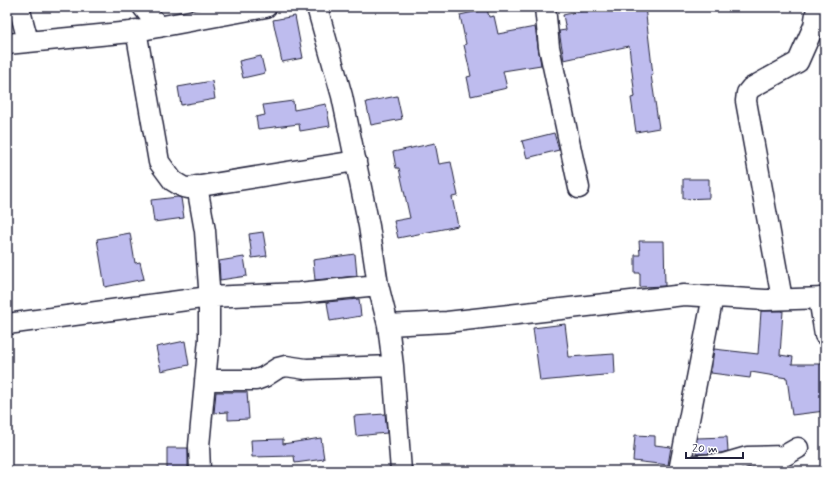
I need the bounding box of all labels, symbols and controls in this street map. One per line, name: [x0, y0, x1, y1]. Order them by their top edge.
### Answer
scale bar: [686, 434, 743, 460]
text: 20 m: [692, 441, 718, 457]

